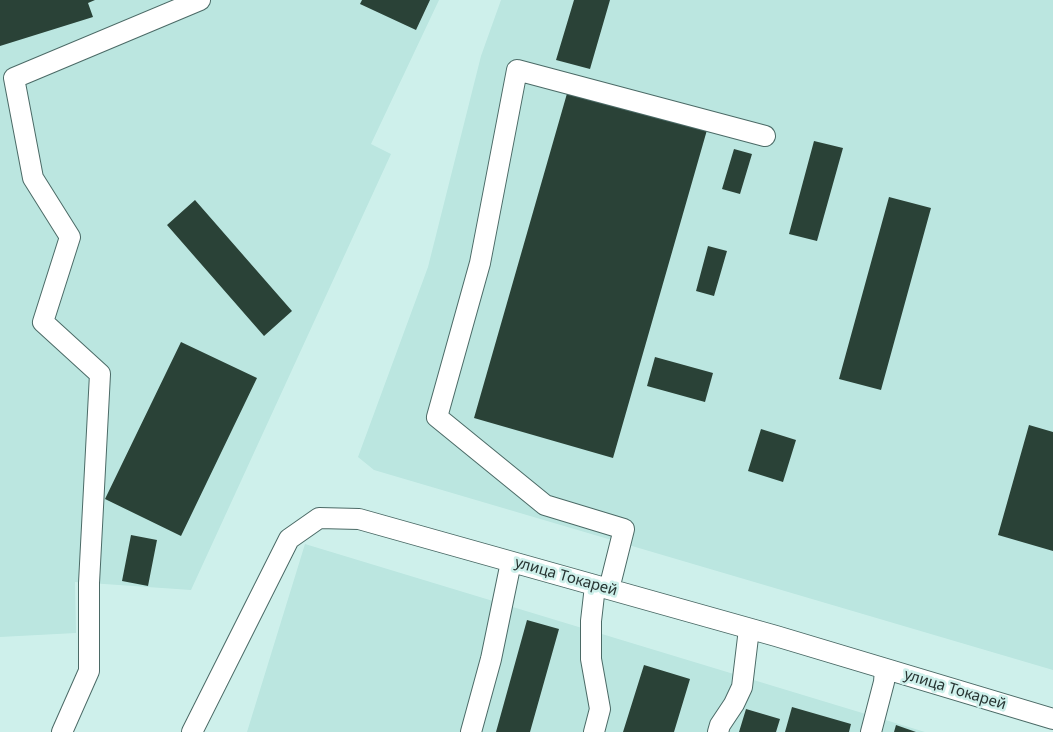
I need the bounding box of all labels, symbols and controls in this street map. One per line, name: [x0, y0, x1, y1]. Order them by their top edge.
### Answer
street label: улица Токарей: [513, 554, 619, 600]
street label: улица Токарей: [902, 666, 1008, 714]

